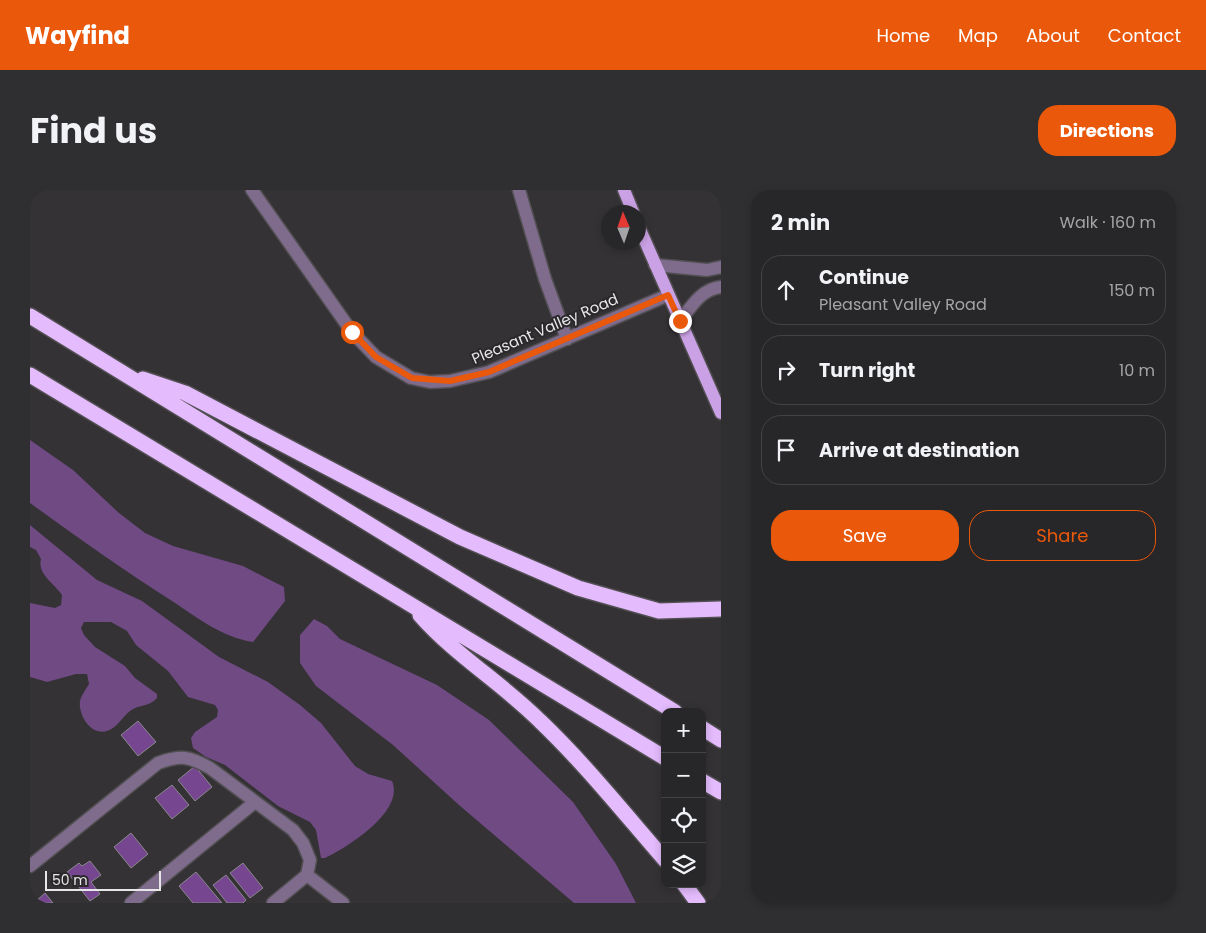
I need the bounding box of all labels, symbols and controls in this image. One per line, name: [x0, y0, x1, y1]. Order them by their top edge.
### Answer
text: Wayfind: [25, 19, 130, 52]
text: Home: [876, 23, 930, 48]
text: Map: [958, 23, 998, 48]
text: About: [1026, 23, 1080, 48]
text: Contact: [1108, 23, 1181, 48]
button: Directions: [1038, 105, 1176, 156]
text: Find us: [30, 106, 157, 155]
north arrow: [601, 205, 646, 250]
text: 2 min: [771, 208, 830, 237]
text: Walk · 160 m: [1059, 211, 1156, 234]
text: Continue: [819, 264, 909, 291]
icon: ahead: [772, 276, 800, 304]
text: 150 m: [1109, 279, 1155, 302]
street label: Pleasant Valley Road: [468, 288, 621, 369]
text: Pleasant Valley Road: [819, 293, 987, 316]
route end: [669, 310, 692, 333]
route start: [341, 321, 364, 344]
icon: right: [772, 356, 800, 384]
text: Turn right: [819, 357, 915, 384]
text: 10 m: [1119, 359, 1155, 382]
icon: arrive: [772, 436, 800, 464]
text: Arrive at destination: [819, 437, 1020, 464]
button: Save: [771, 510, 959, 561]
button: Share: [969, 510, 1156, 561]
map controls: [661, 708, 706, 888]
button: +: [661, 708, 706, 753]
button: −: [661, 753, 706, 798]
button: locate: [661, 798, 706, 843]
button: layers: [661, 843, 706, 888]
scale bar: [45, 868, 161, 891]
text: 50 m: [52, 870, 88, 890]

